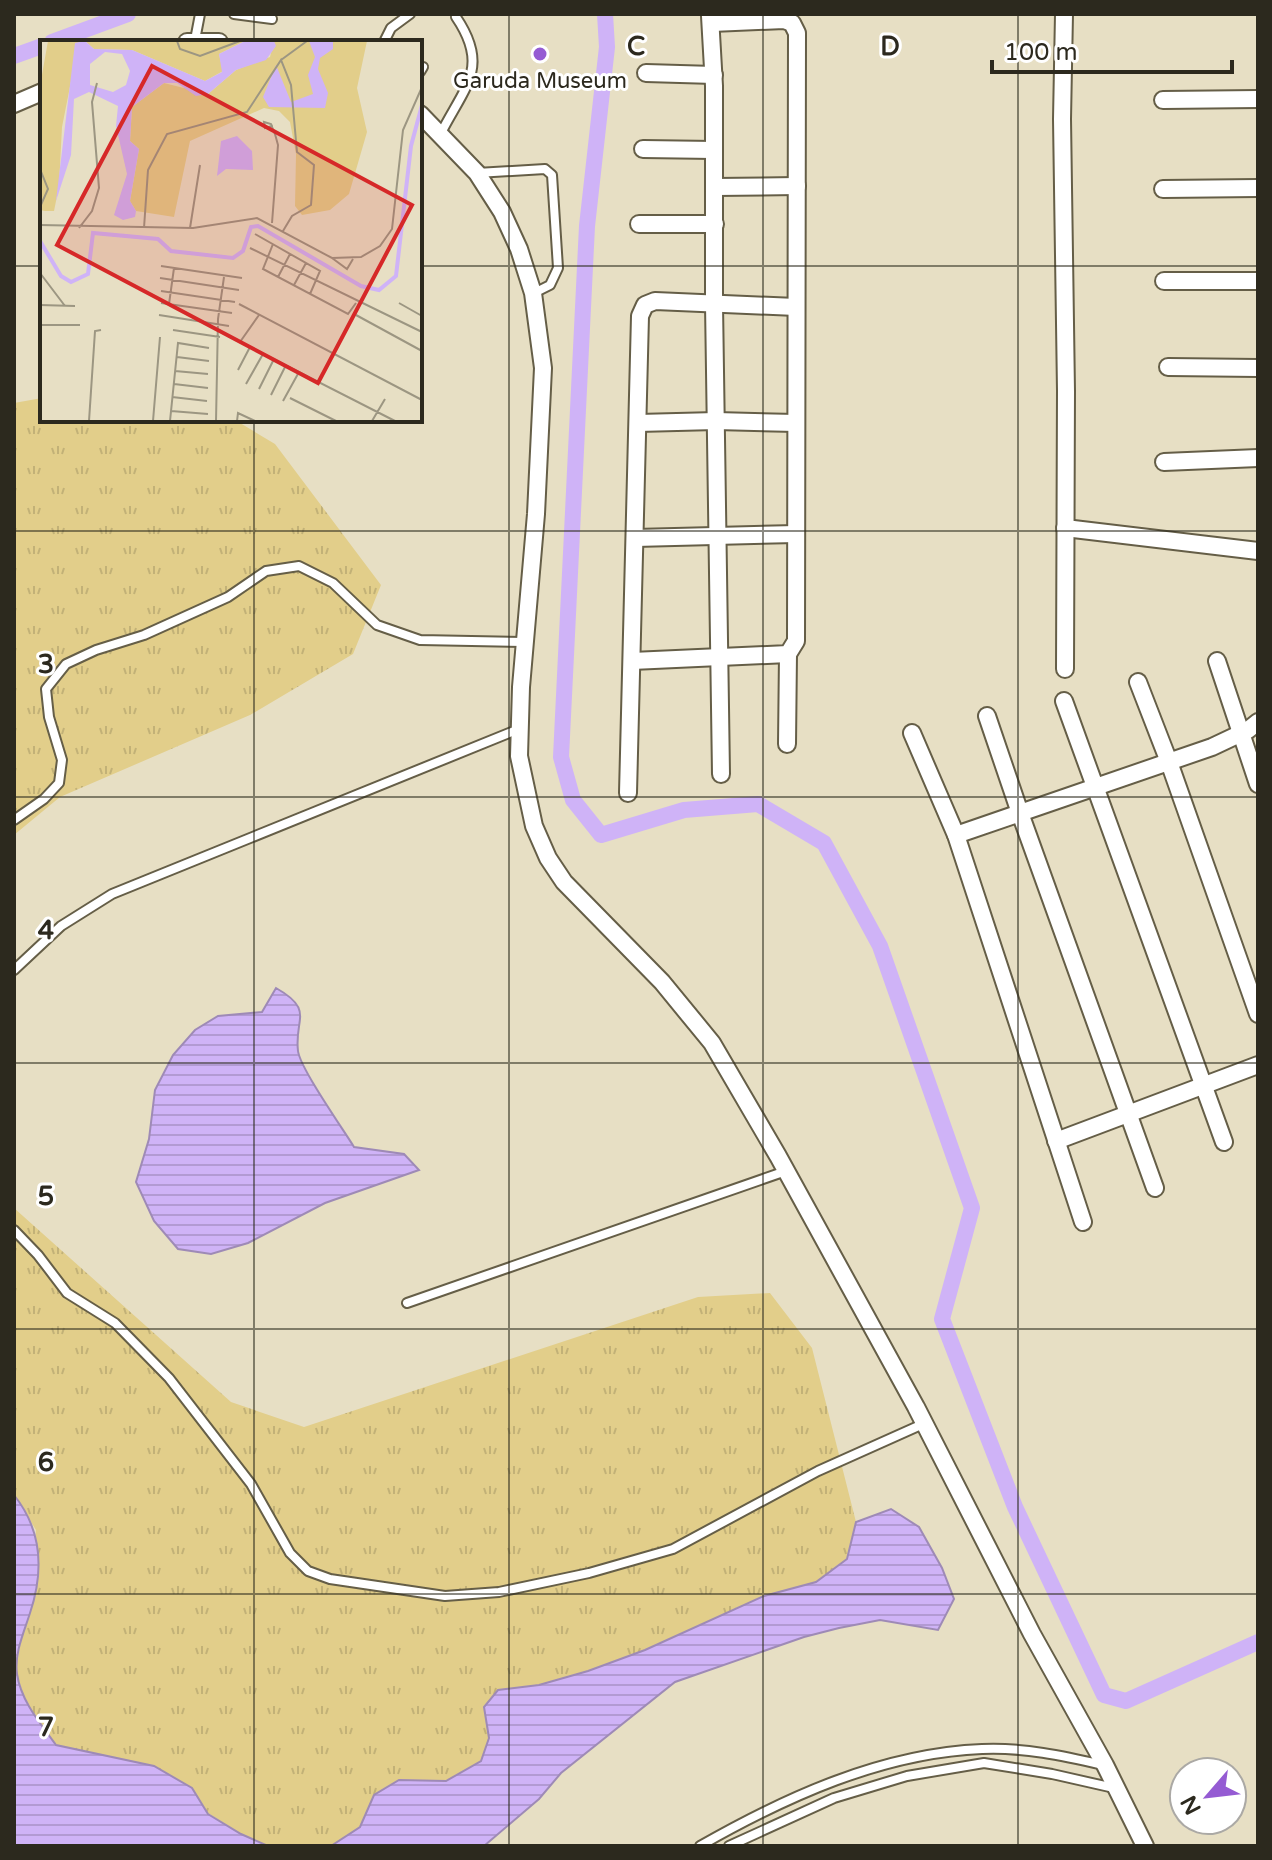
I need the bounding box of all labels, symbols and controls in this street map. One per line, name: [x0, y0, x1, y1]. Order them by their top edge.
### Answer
scale bar: [992, 24, 1232, 74]
text: C: [627, 31, 645, 62]
text: D: [880, 31, 900, 62]
text: 100 m: [1004, 38, 1078, 67]
inset map: [40, 40, 422, 422]
marker: Garuda Museum: [531, 45, 549, 63]
place label: Garuda Museum: [453, 68, 627, 94]
text: 3: [38, 649, 54, 680]
text: 4: [38, 915, 54, 946]
text: 5: [38, 1181, 54, 1212]
text: 6: [38, 1447, 54, 1478]
text: 7: [38, 1712, 54, 1743]
north arrow: [1168, 1756, 1248, 1836]
text: N: [1176, 1791, 1207, 1819]

